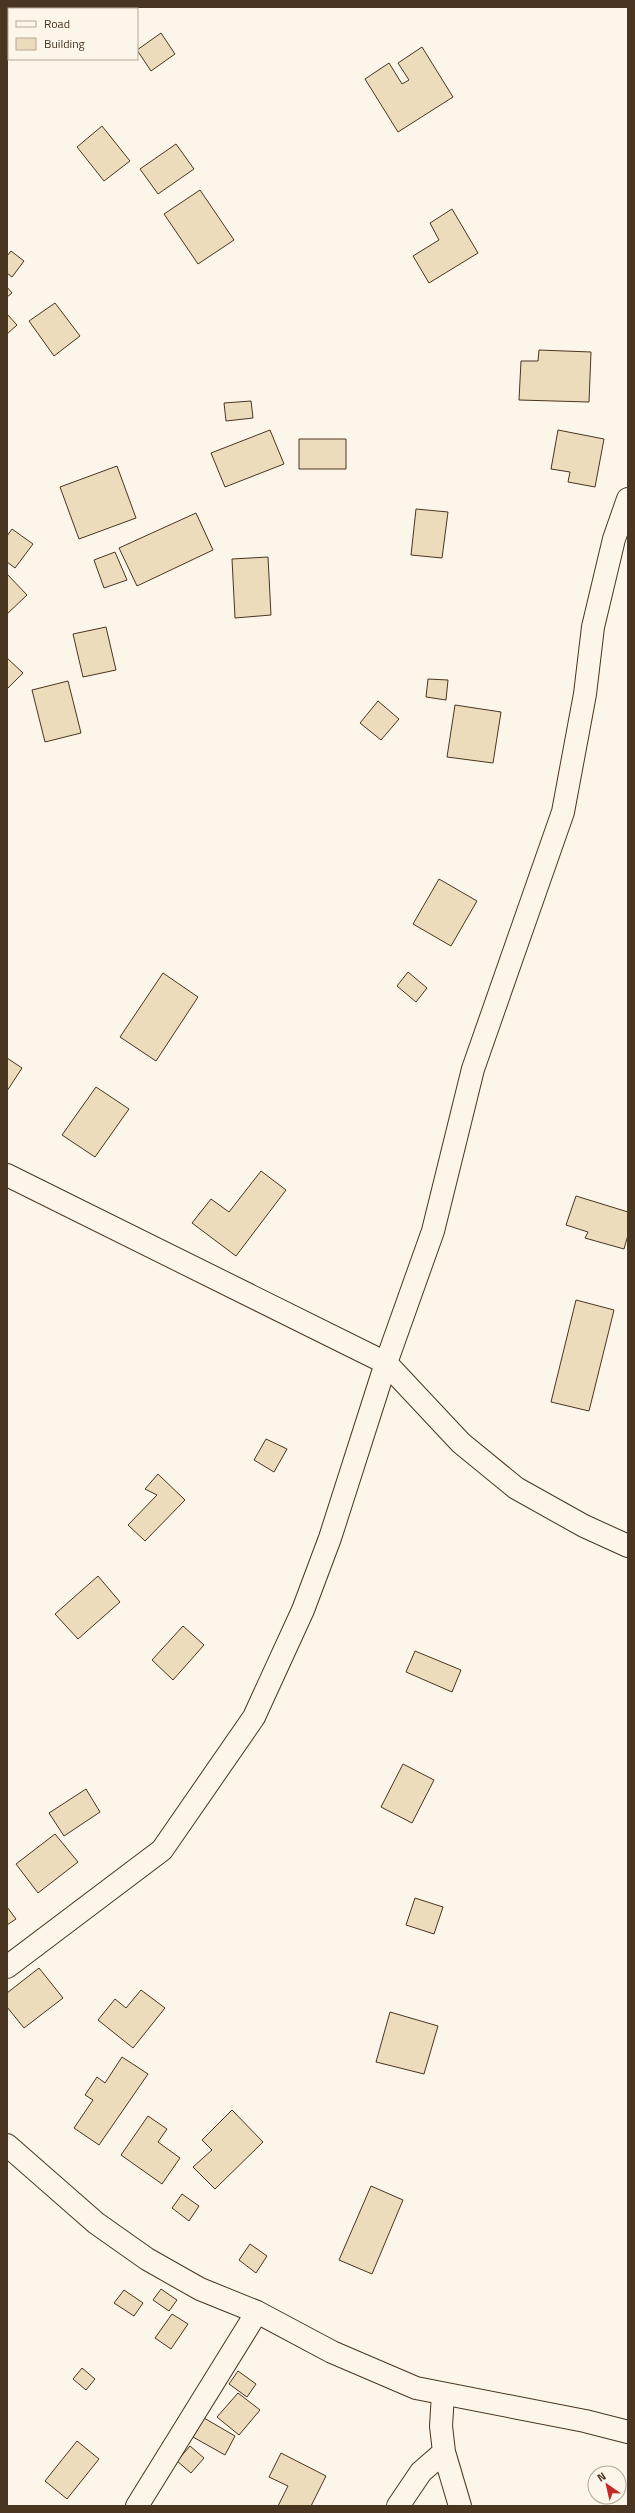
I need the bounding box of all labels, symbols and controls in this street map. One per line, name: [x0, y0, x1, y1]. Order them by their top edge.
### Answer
legend: [8, 8, 138, 60]
text: Road: [44, 14, 70, 33]
text: Building: [44, 34, 85, 53]
north arrow: [587, 2465, 627, 2505]
text: N: [594, 2468, 609, 2485]

